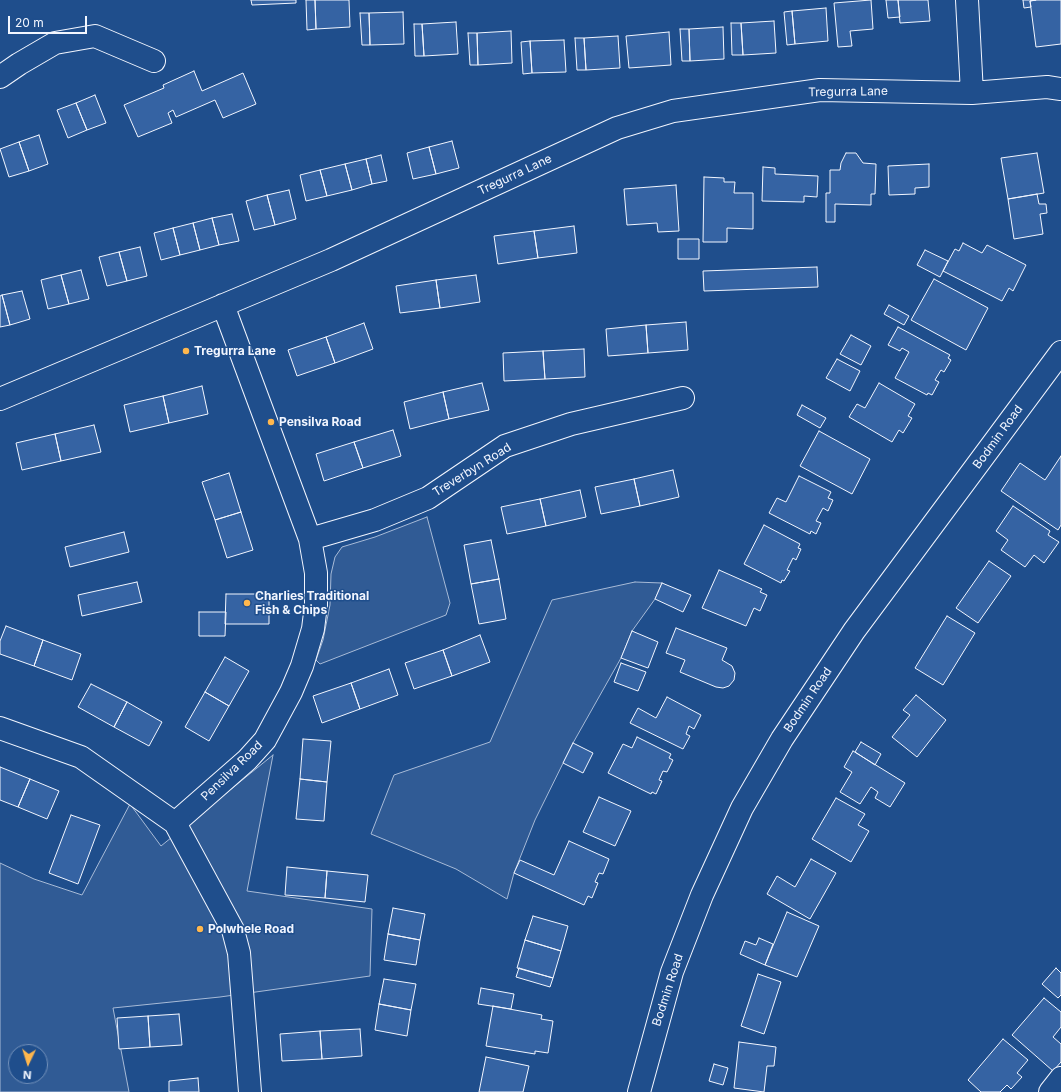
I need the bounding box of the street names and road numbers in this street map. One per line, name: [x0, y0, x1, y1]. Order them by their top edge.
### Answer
street label: Tregurra Lane: [808, 84, 888, 100]
street label: Tregurra Lane: [476, 152, 554, 198]
street label: Bodmin Road: [970, 402, 1026, 472]
street label: Treverbyn Road: [430, 440, 514, 500]
street label: Bodmin Road: [781, 665, 835, 735]
street label: Pensilva Road: [198, 738, 266, 804]
street label: Bodmin Road: [650, 952, 686, 1028]

